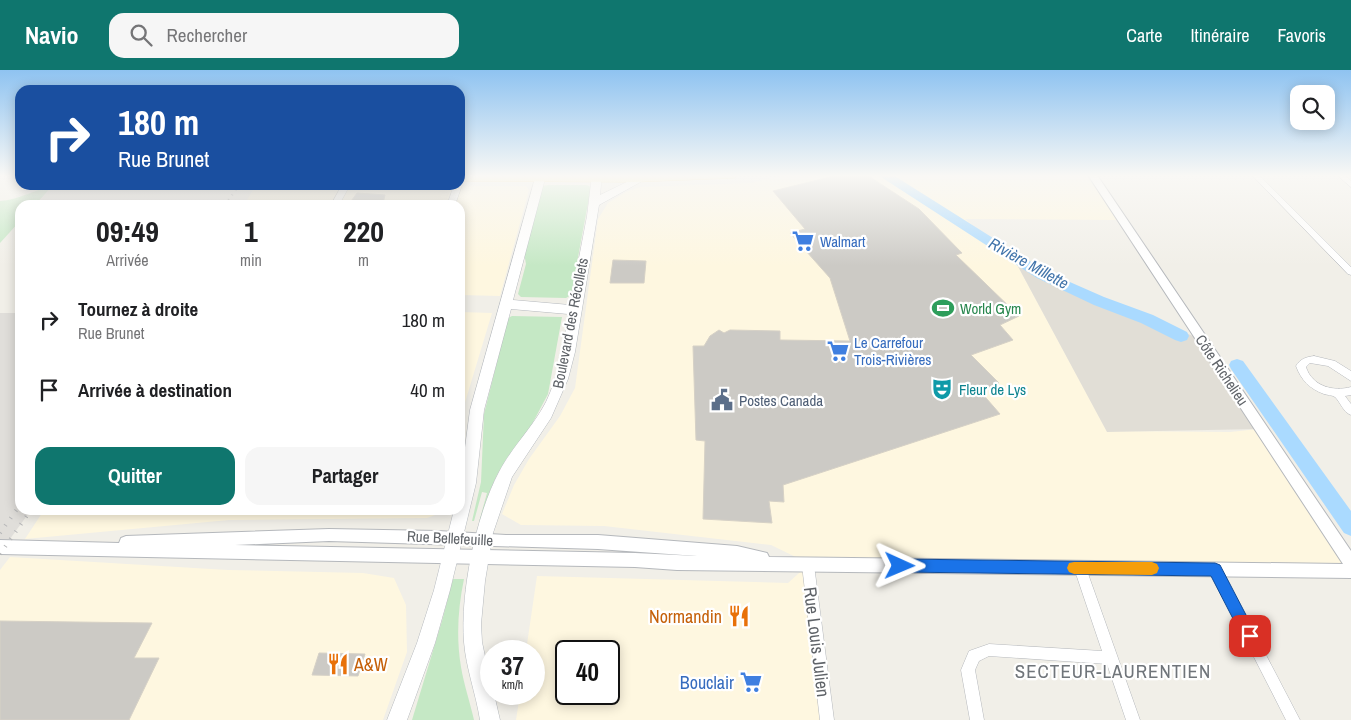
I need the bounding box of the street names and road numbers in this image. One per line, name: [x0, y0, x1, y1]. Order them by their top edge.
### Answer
street label: Boulevard des Récollets: [547, 256, 593, 390]
street label: Côte Richelieu: [1191, 330, 1253, 410]
street label: Rue Bellefeuille: [406, 525, 494, 551]
street label: Rue Louis Julien: [798, 585, 836, 699]

